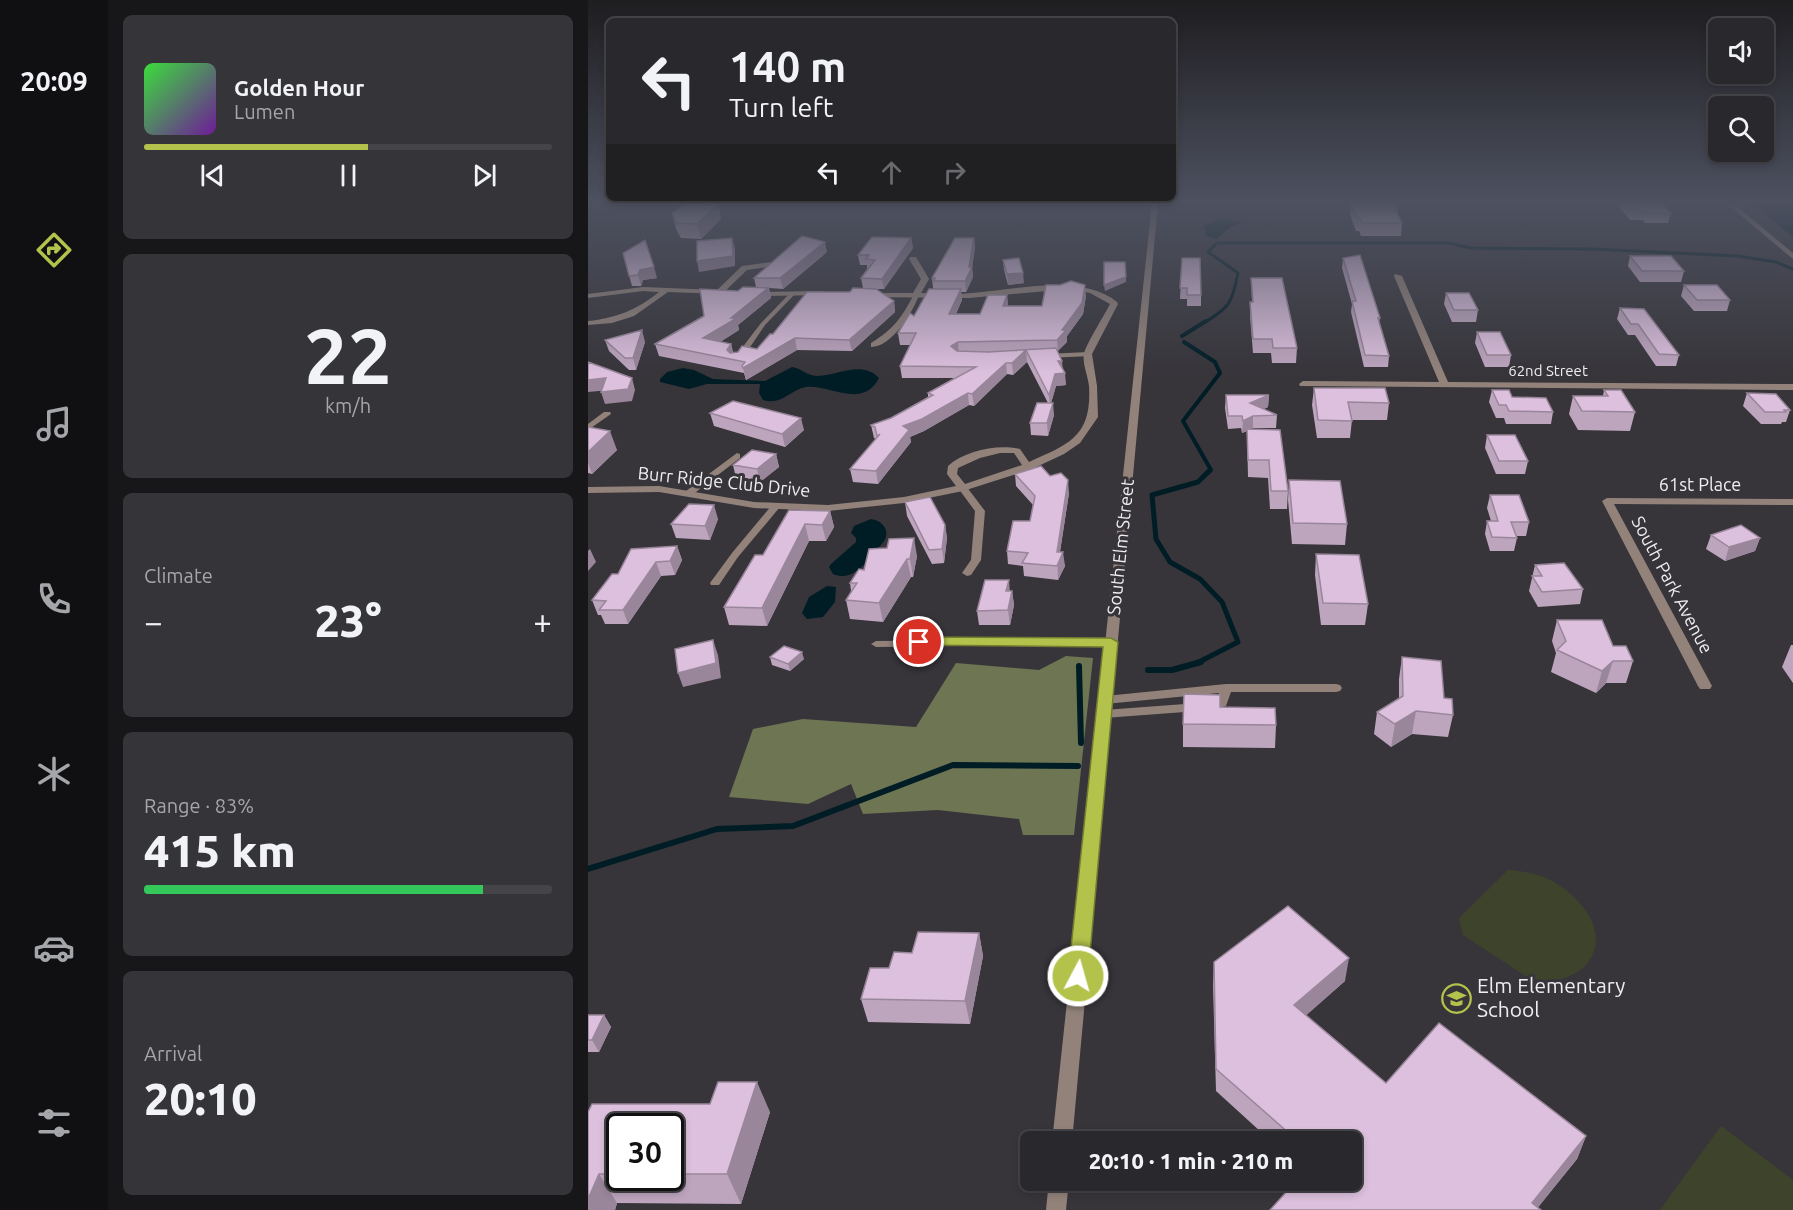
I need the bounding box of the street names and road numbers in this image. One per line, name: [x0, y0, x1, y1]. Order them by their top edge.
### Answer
street label: 62nd Street: [1508, 362, 1588, 379]
street label: Burr Ridge Club Drive: [637, 462, 811, 500]
street label: 61st Place: [1659, 474, 1741, 494]
street label: South Elm Street: [1103, 478, 1137, 616]
street label: South Park Avenue: [1628, 513, 1717, 656]

